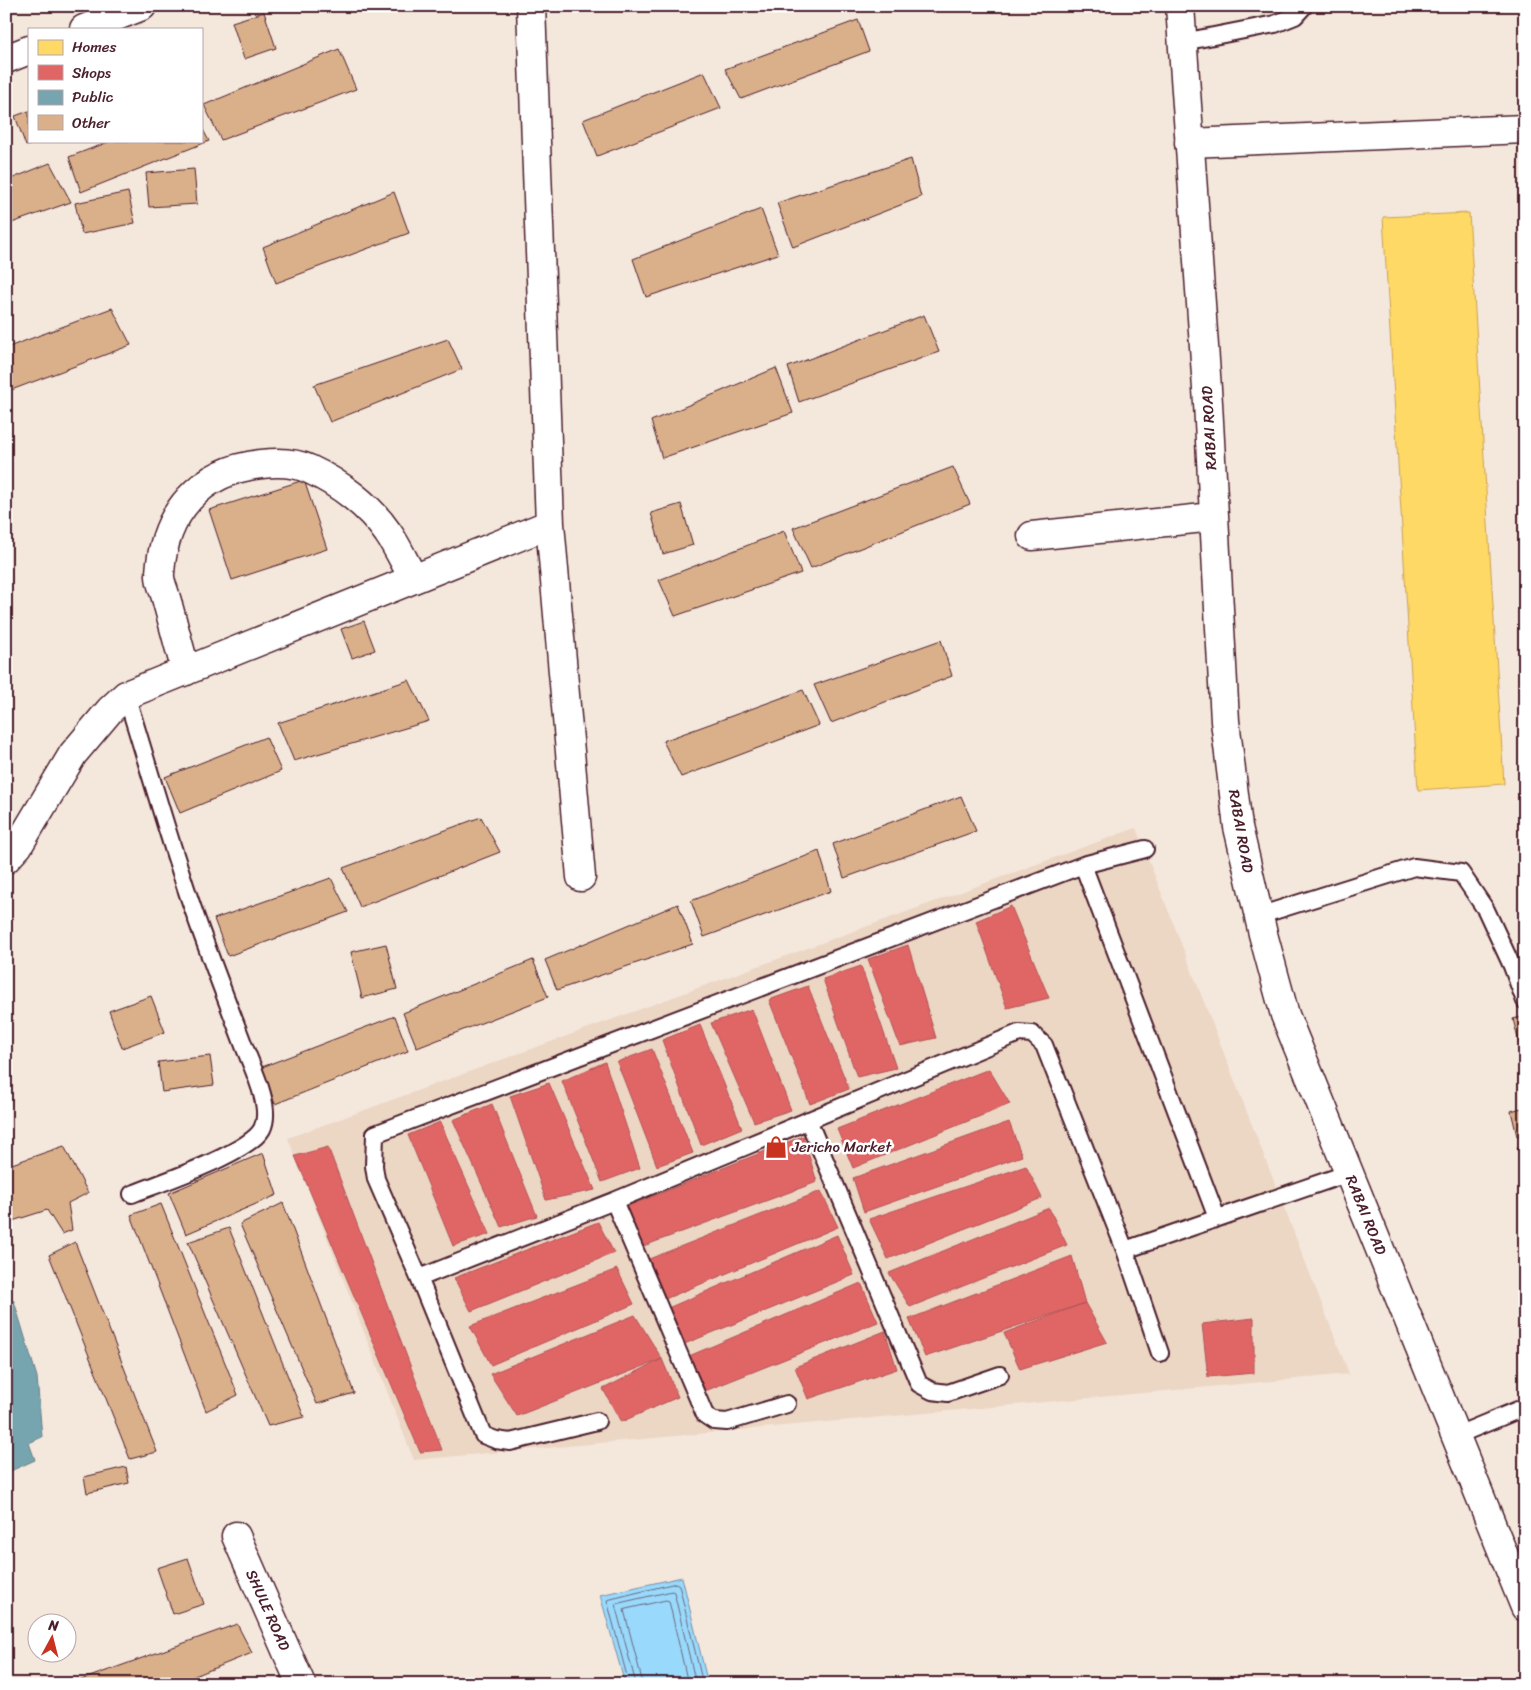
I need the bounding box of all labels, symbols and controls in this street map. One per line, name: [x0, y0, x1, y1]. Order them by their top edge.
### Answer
legend: [28, 28, 202, 142]
text: Homes: [72, 34, 116, 60]
text: Shops: [72, 60, 112, 86]
text: Public: [72, 84, 114, 110]
text: Other: [72, 110, 111, 136]
street label: RABAI ROAD: [1194, 385, 1224, 471]
street label: RABAI ROAD: [1221, 787, 1261, 875]
shop icon: Jericho Market: [763, 1134, 789, 1160]
place label: Jericho Market: [791, 1134, 892, 1160]
street label: RABAI ROAD: [1338, 1171, 1394, 1259]
street label: SHULE ROAD: [238, 1565, 298, 1655]
north arrow: [28, 1612, 78, 1662]
text: N: [46, 1612, 60, 1639]

